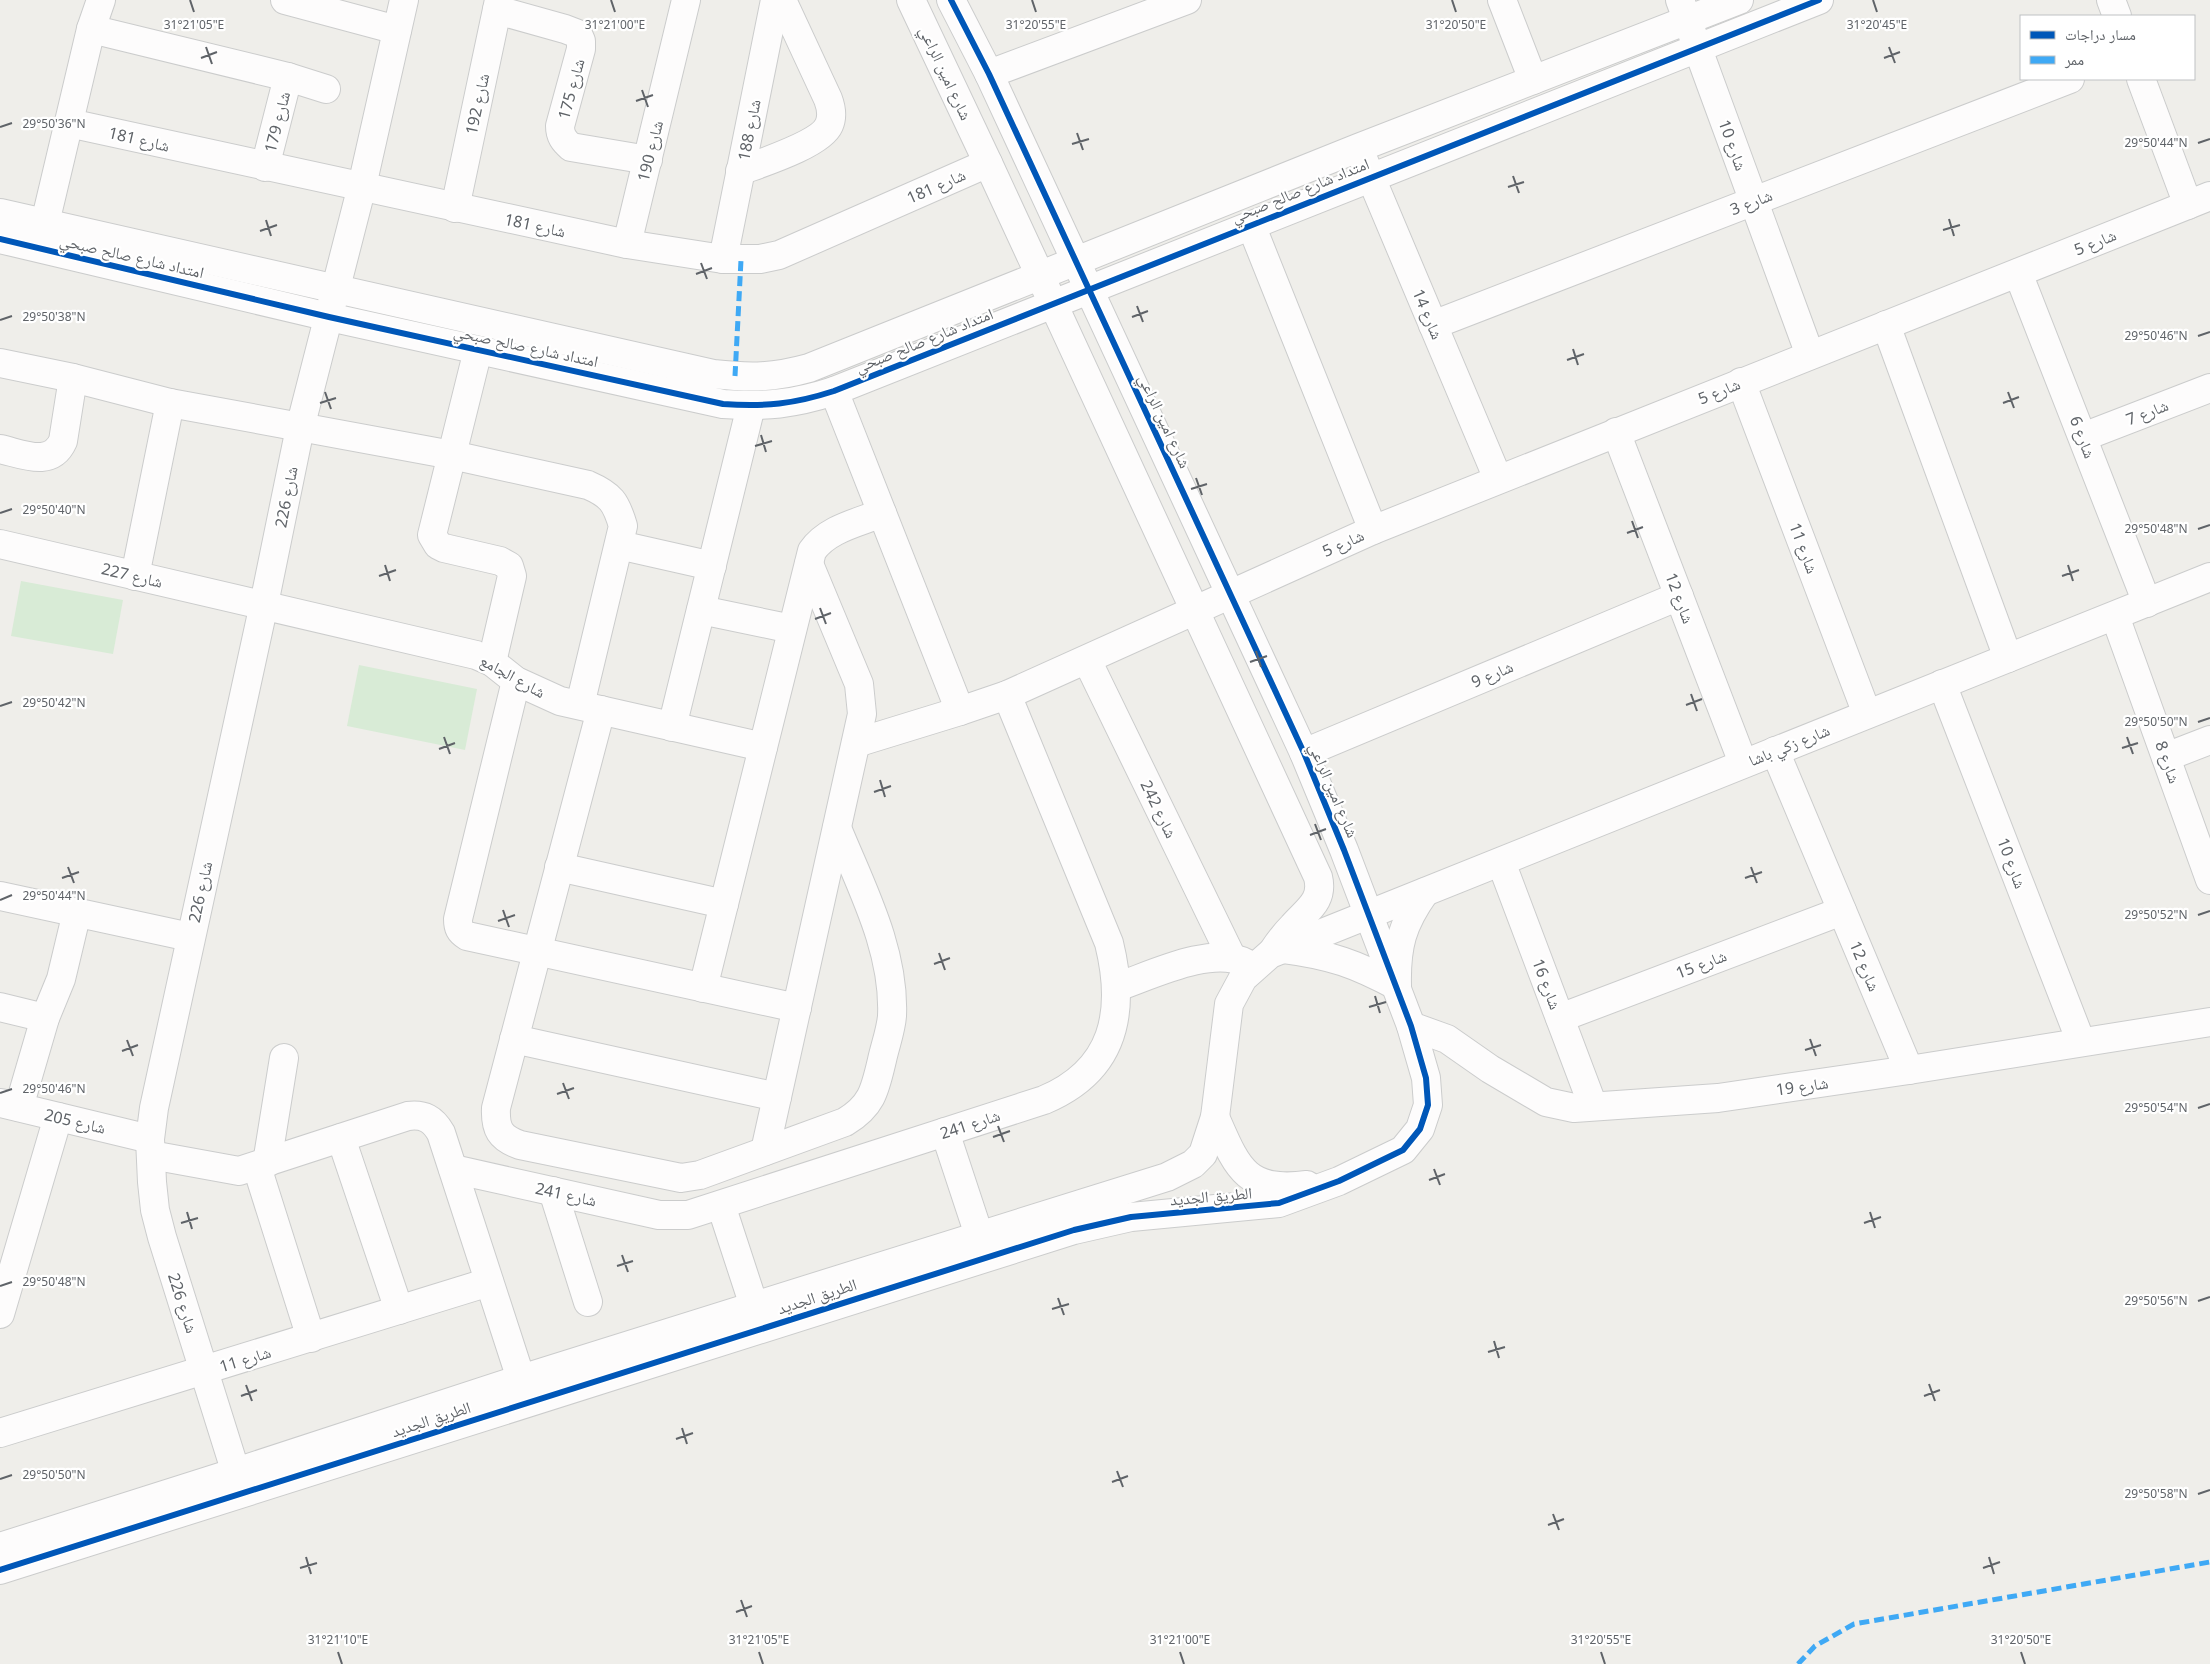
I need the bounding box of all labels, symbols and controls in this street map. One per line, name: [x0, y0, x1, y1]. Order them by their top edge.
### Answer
legend: [2020, 15, 2195, 80]
text: 31°21'05"E: [164, 16, 224, 33]
text: 31°21'00"E: [585, 16, 645, 33]
text: 31°20'55"E: [1006, 16, 1066, 33]
text: 31°20'50"E: [1426, 16, 1486, 33]
text: 31°20'45"E: [1847, 16, 1907, 33]
street label: شارع امين الراعي: [913, 22, 977, 125]
text: مسار دراجات: [2065, 24, 2136, 44]
text: ممر: [2064, 49, 2084, 69]
street label: شارع 175: [552, 56, 590, 122]
street label: شارع 192: [460, 71, 494, 137]
street label: شارع 179: [259, 89, 295, 155]
street label: شارع 188: [732, 97, 766, 163]
text: 29°50'36"N: [22, 115, 86, 132]
street label: شارع 10: [1714, 116, 1752, 174]
street label: شارع 190: [632, 118, 668, 184]
street label: شارع 181: [106, 121, 172, 157]
text: 29°50'44"N: [2124, 134, 2188, 151]
street label: امتداد شارع صالح صبحي: [1228, 152, 1373, 230]
street label: شارع 181: [903, 163, 969, 209]
street label: شارع 3: [1727, 184, 1775, 220]
street label: شارع 181: [502, 208, 568, 242]
street label: شارع 5: [2071, 224, 2119, 260]
street label: امتداد شارع صالح صبحي: [57, 229, 206, 285]
street label: شارع 14: [1408, 285, 1448, 343]
street label: امتداد شارع صالح صبحي: [852, 302, 997, 380]
text: 29°50'38"N: [22, 308, 86, 325]
street label: امتداد شارع صالح صبحي: [451, 320, 600, 374]
text: 29°50'46"N: [2124, 327, 2188, 344]
street label: شارع امين الراعي: [1132, 370, 1196, 473]
street label: شارع 5: [1695, 373, 1743, 409]
street label: شارع 7: [2123, 394, 2171, 430]
street label: شارع 6: [2065, 413, 2101, 461]
street label: شارع 226: [269, 464, 303, 530]
text: 29°50'40"N: [22, 501, 86, 518]
street label: شارع 11: [1784, 519, 1824, 577]
text: 29°50'48"N: [2124, 520, 2188, 537]
street label: شارع 5: [1319, 524, 1367, 562]
street label: شارع 227: [99, 557, 165, 593]
street label: شارع 12: [1660, 569, 1700, 627]
street label: شارع الجامع: [476, 649, 550, 703]
street label: شارع 9: [1468, 655, 1516, 693]
text: 29°50'42"N: [22, 694, 86, 711]
text: 29°50'50"N: [2124, 713, 2188, 730]
street label: شارع زكي باشا: [1745, 719, 1834, 773]
street label: شارع 8: [2150, 738, 2186, 786]
street label: شارع امين الراعي: [1302, 739, 1364, 842]
street label: شارع 242: [1136, 776, 1182, 842]
street label: شارع 10: [1992, 834, 2032, 892]
street label: شارع 226: [183, 859, 217, 925]
text: 29°50'44"N: [22, 887, 86, 904]
text: 29°50'52"N: [2124, 906, 2188, 923]
street label: شارع 12: [1845, 937, 1885, 995]
street label: شارع 15: [1672, 944, 1730, 984]
street label: شارع 16: [1527, 955, 1567, 1013]
street label: شارع 19: [1774, 1071, 1830, 1101]
text: 29°50'46"N: [22, 1080, 86, 1097]
text: 29°50'54"N: [2124, 1099, 2188, 1116]
street label: شارع 205: [42, 1103, 108, 1139]
street label: شارع 241: [937, 1104, 1003, 1144]
street label: شارع 241: [533, 1177, 599, 1211]
street label: الطريق الجديد: [1169, 1181, 1253, 1211]
street label: شارع 226: [163, 1270, 203, 1336]
text: 29°50'48"N: [22, 1273, 86, 1290]
street label: الطريق الجديد: [775, 1273, 859, 1319]
text: 29°50'56"N: [2124, 1292, 2188, 1309]
street label: شارع 11: [216, 1341, 274, 1377]
street label: الطريق الجديد: [389, 1396, 473, 1442]
text: 29°50'50"N: [22, 1466, 86, 1483]
text: 29°50'58"N: [2124, 1485, 2188, 1502]
text: 31°21'10"E: [308, 1631, 368, 1648]
text: 31°21'05"E: [729, 1631, 789, 1648]
text: 31°21'00"E: [1150, 1631, 1210, 1648]
text: 31°20'55"E: [1571, 1631, 1631, 1648]
text: 31°20'50"E: [1991, 1631, 2051, 1648]

